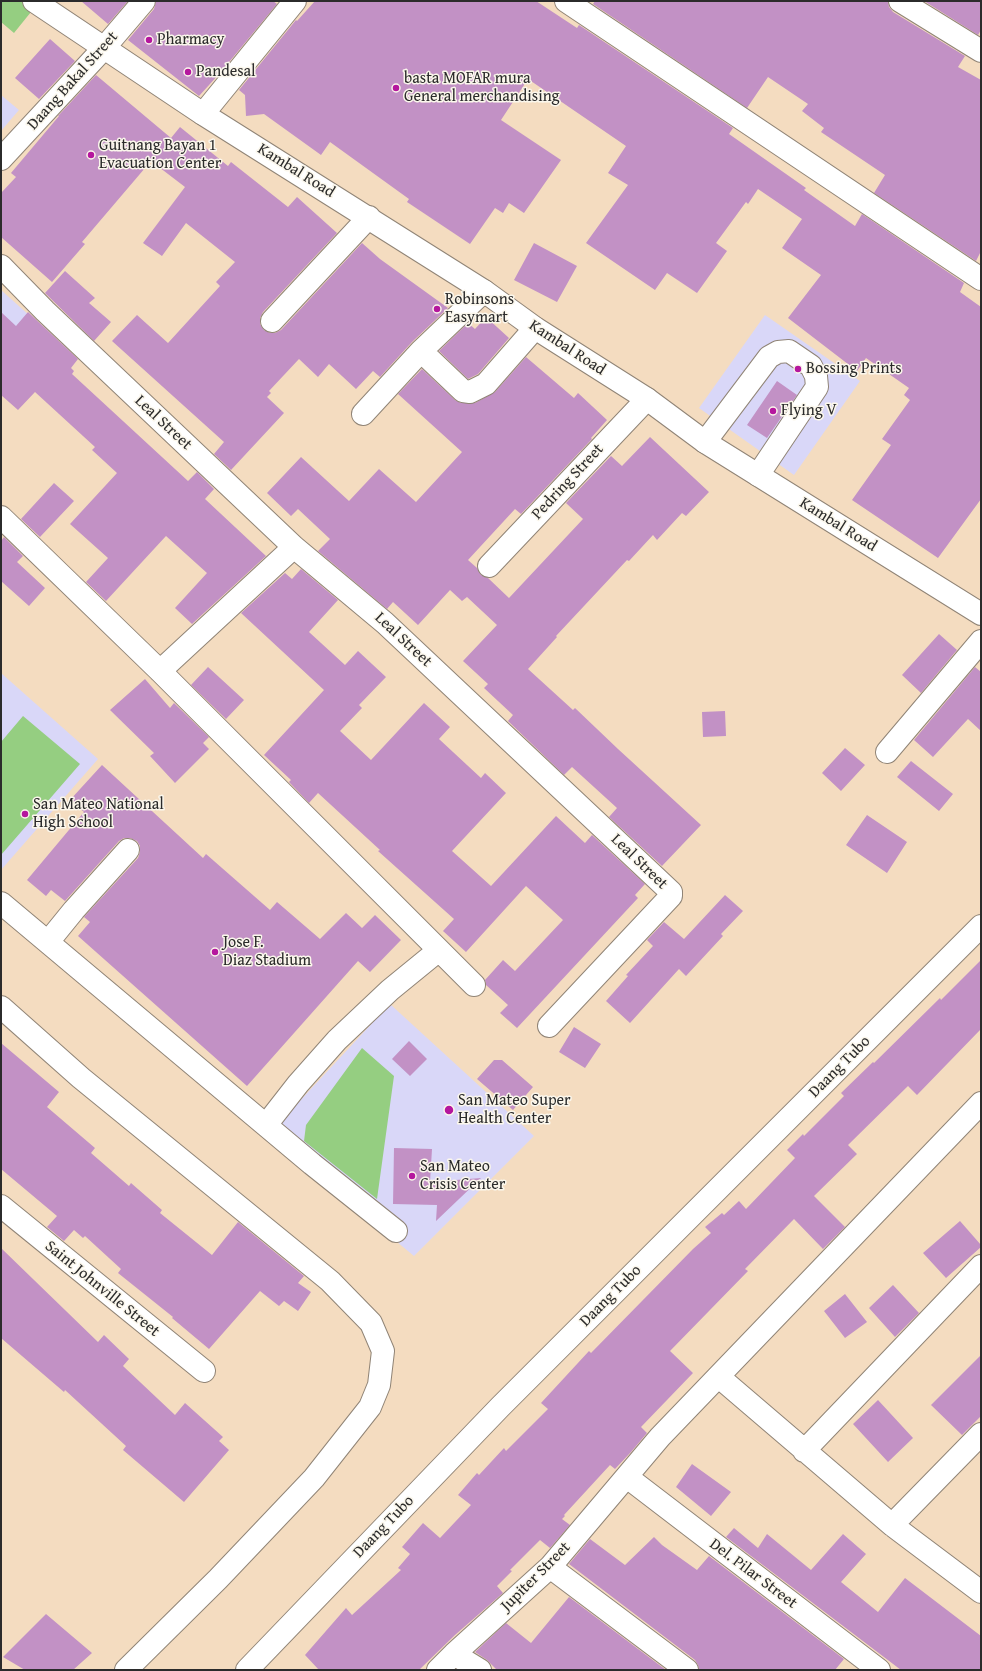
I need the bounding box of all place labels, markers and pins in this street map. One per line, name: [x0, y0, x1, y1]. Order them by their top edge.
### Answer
place label: Pharmacy: [157, 30, 224, 50]
marker: Pharmacy: [144, 35, 154, 45]
place label: Pandesal: [196, 62, 256, 82]
marker: Pandesal: [183, 67, 193, 77]
place label: basta MOFAR mura General merchandising: [404, 69, 560, 107]
marker: basta MOFAR mura General merchandising: [391, 83, 401, 93]
place label: Guitnang Bayan 1 Evacuation Center: [99, 136, 221, 174]
marker: Guitnang Bayan 1 Evacuation Center: [86, 150, 96, 160]
place label: Robinsons Easymart: [445, 290, 514, 328]
marker: Robinsons Easymart: [432, 304, 442, 314]
place label: Bossing Prints: [806, 359, 902, 379]
marker: Bossing Prints: [793, 364, 803, 374]
place label: Flying V: [781, 401, 837, 421]
marker: Flying V: [768, 406, 778, 416]
place label: San Mateo National High School: [33, 795, 164, 833]
marker: San Mateo National High School: [20, 809, 30, 819]
place label: Jose F. Diaz Stadium: [223, 933, 311, 971]
marker: Jose F. Diaz Stadium: [210, 947, 220, 957]
place label: San Mateo Super Health Center: [458, 1091, 571, 1129]
marker: San Mateo Super Health Center: [443, 1104, 455, 1116]
place label: San Mateo Crisis Center: [420, 1157, 505, 1195]
marker: San Mateo Crisis Center: [407, 1171, 417, 1181]

